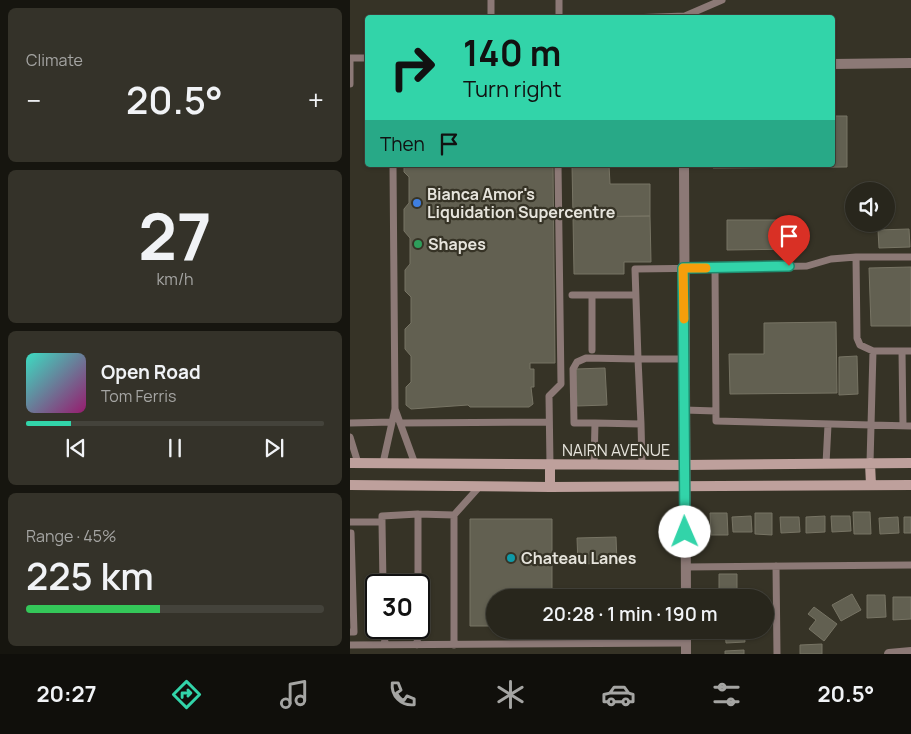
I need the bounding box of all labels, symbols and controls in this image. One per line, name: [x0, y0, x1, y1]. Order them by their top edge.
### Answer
text: 140 m: [463, 29, 561, 77]
icon: right: [380, 35, 445, 100]
text: Climate: [26, 49, 83, 71]
text: 20.5°: [126, 73, 223, 125]
text: Turn right: [463, 74, 561, 104]
text: −: [26, 81, 41, 119]
text: +: [308, 81, 324, 119]
icon: arrive: [435, 130, 463, 158]
text: Then: [380, 131, 425, 157]
map controls: [845, 182, 895, 232]
button: sound: [845, 182, 895, 232]
place label: Bianca Amor's Liquidation Supercentre: [427, 183, 616, 223]
text: 27: [138, 191, 212, 280]
marker: Bianca Amor's Liquidation Supercentre: [411, 197, 423, 209]
pin: [768, 215, 810, 266]
icon: arrive: [775, 222, 803, 250]
place label: Shapes: [428, 233, 486, 255]
marker: Shapes: [412, 238, 424, 250]
text: km/h: [156, 268, 194, 290]
text: Open Road: [101, 359, 201, 385]
text: Tom Ferris: [101, 385, 176, 407]
icon: previous: [62, 434, 90, 462]
icon: pause: [161, 434, 189, 462]
icon: next: [260, 434, 288, 462]
street label: NAIRN AVENUE: [562, 439, 670, 461]
position arrow: [658, 505, 710, 557]
text: Range · 45%: [26, 525, 116, 547]
place label: Chateau Lanes: [521, 547, 637, 569]
text: 225 km: [26, 549, 154, 601]
marker: Chateau Lanes: [505, 552, 517, 564]
speed limit sign: 30: [365, 574, 430, 639]
text: 20:28 · 1 min · 190 m: [543, 601, 717, 627]
icon: directions: [169, 677, 204, 712]
icon: music: [277, 677, 312, 712]
icon: phone: [385, 677, 420, 712]
icon: climate: [493, 677, 528, 712]
icon: car: [601, 677, 636, 712]
icon: filters: [709, 677, 744, 712]
text: 20:27: [37, 679, 96, 709]
text: 20.5°: [817, 679, 875, 709]

